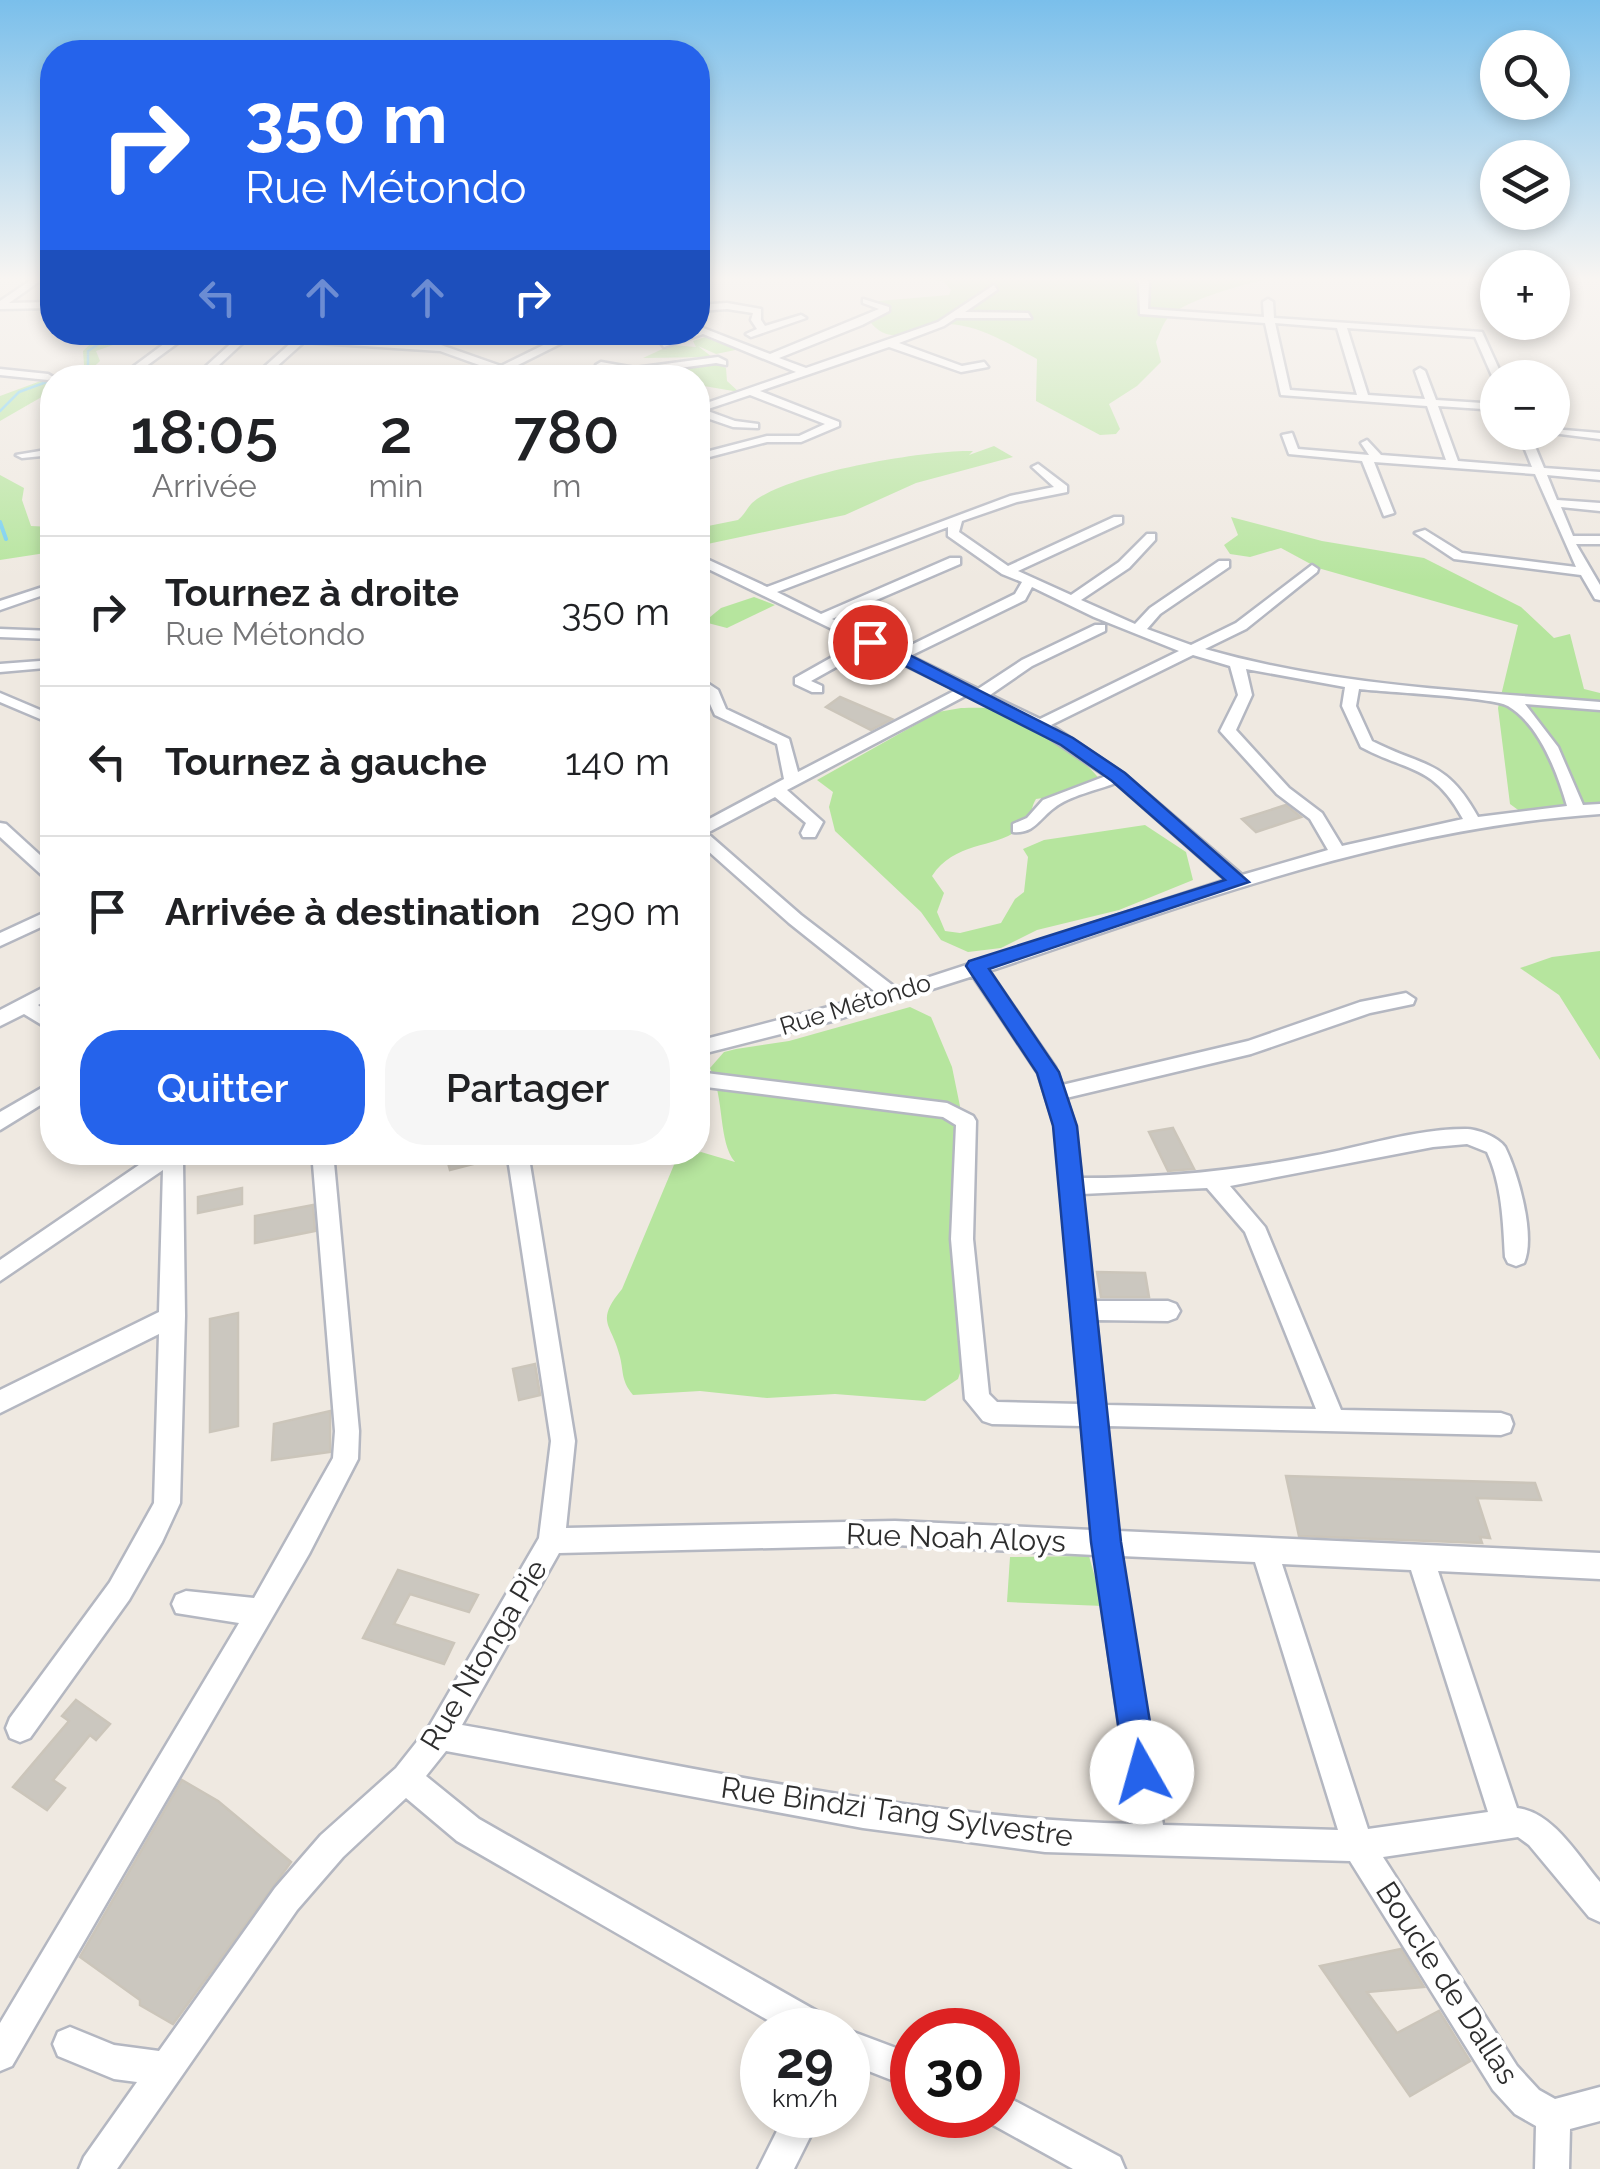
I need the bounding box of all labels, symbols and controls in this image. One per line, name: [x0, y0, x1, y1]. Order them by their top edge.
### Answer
map controls: [1480, 30, 1570, 450]
button: search: [1480, 30, 1570, 120]
text: 350 m: [245, 77, 448, 159]
icon: right: [80, 80, 210, 210]
button: layers: [1480, 140, 1570, 230]
text: Rue Métondo: [245, 161, 526, 214]
button: +: [1480, 250, 1570, 340]
icon: left: [190, 270, 245, 325]
icon: ahead: [295, 270, 350, 325]
icon: ahead: [400, 270, 455, 325]
icon: right: [505, 270, 560, 325]
button: −: [1480, 360, 1570, 450]
text: 18:05: [130, 397, 278, 467]
text: 2: [379, 397, 412, 467]
text: 780: [514, 397, 620, 467]
text: Arrivée: [152, 467, 257, 504]
text: min: [368, 467, 423, 504]
text: m: [552, 467, 581, 504]
text: Tournez à droite: [165, 570, 459, 615]
icon: right: [80, 584, 135, 639]
text: 350 m: [561, 589, 670, 634]
pin: [828, 600, 913, 685]
text: Rue Métondo: [165, 615, 365, 652]
icon: arrive: [843, 615, 898, 670]
icon: left: [80, 734, 135, 789]
text: Tournez à gauche: [165, 739, 487, 784]
text: 140 m: [565, 739, 670, 784]
icon: arrive: [80, 884, 135, 939]
text: Arrivée à destination: [165, 889, 541, 934]
text: 290 m: [571, 889, 680, 934]
street label: Rue Métondo: [776, 967, 934, 1041]
button: Quitter: [80, 1030, 365, 1145]
button: Partager: [385, 1030, 670, 1145]
street label: Rue Noah Aloys: [846, 1516, 1066, 1559]
street label: Rue Ntonga Pie: [413, 1553, 554, 1756]
position arrow: [1090, 1720, 1194, 1824]
street label: Rue Bindzi Tang Sylvestre: [719, 1769, 1075, 1854]
street label: Boucle de Dallas: [1369, 1875, 1526, 2091]
speed limit sign: 30: [890, 2008, 1020, 2138]
text: 29: [776, 2031, 834, 2090]
text: km/h: [772, 2083, 838, 2113]

